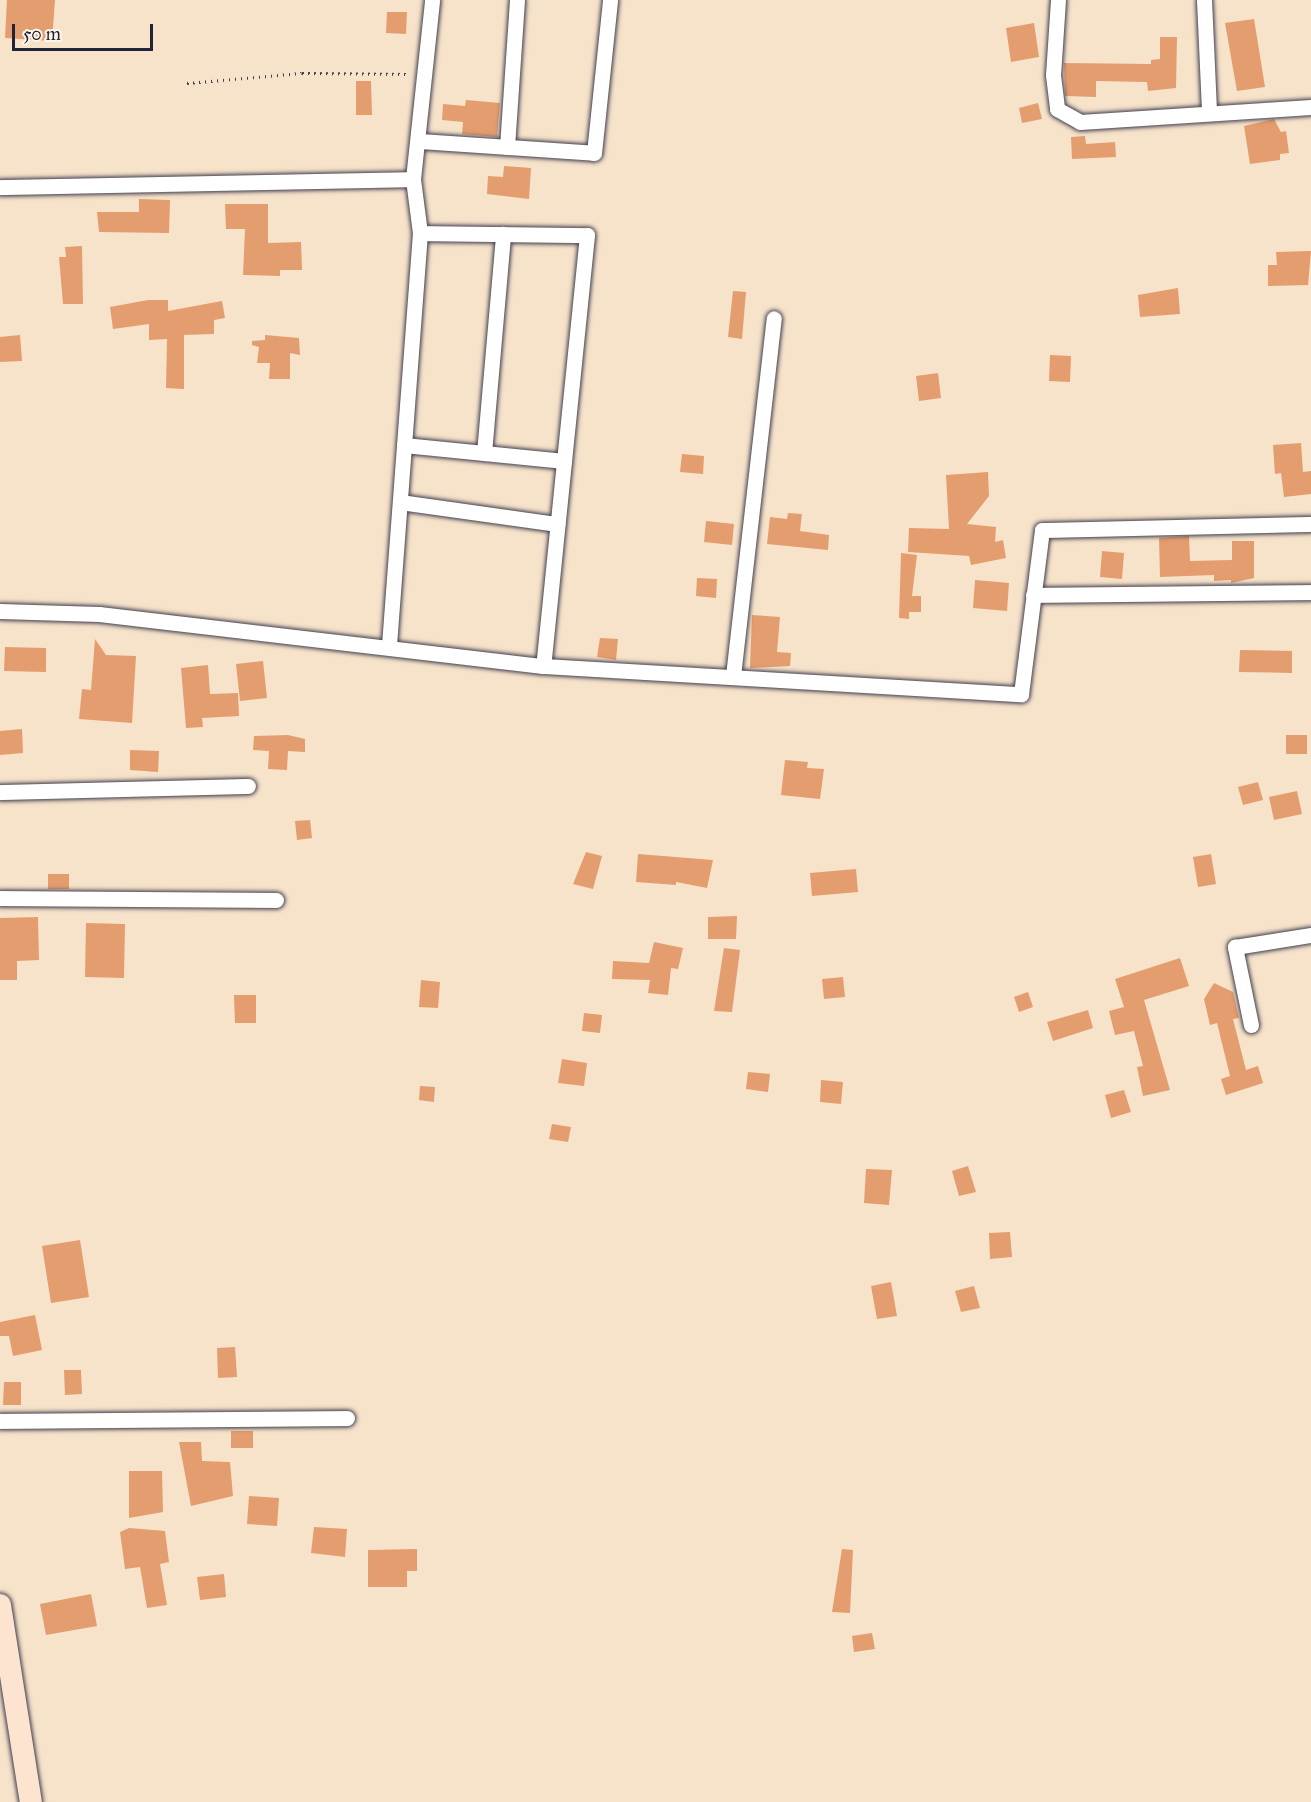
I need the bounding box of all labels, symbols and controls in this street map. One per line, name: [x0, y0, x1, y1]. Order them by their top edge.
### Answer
scale bar: [15, 12, 156, 50]
text: 50 m: [23, 23, 61, 45]

